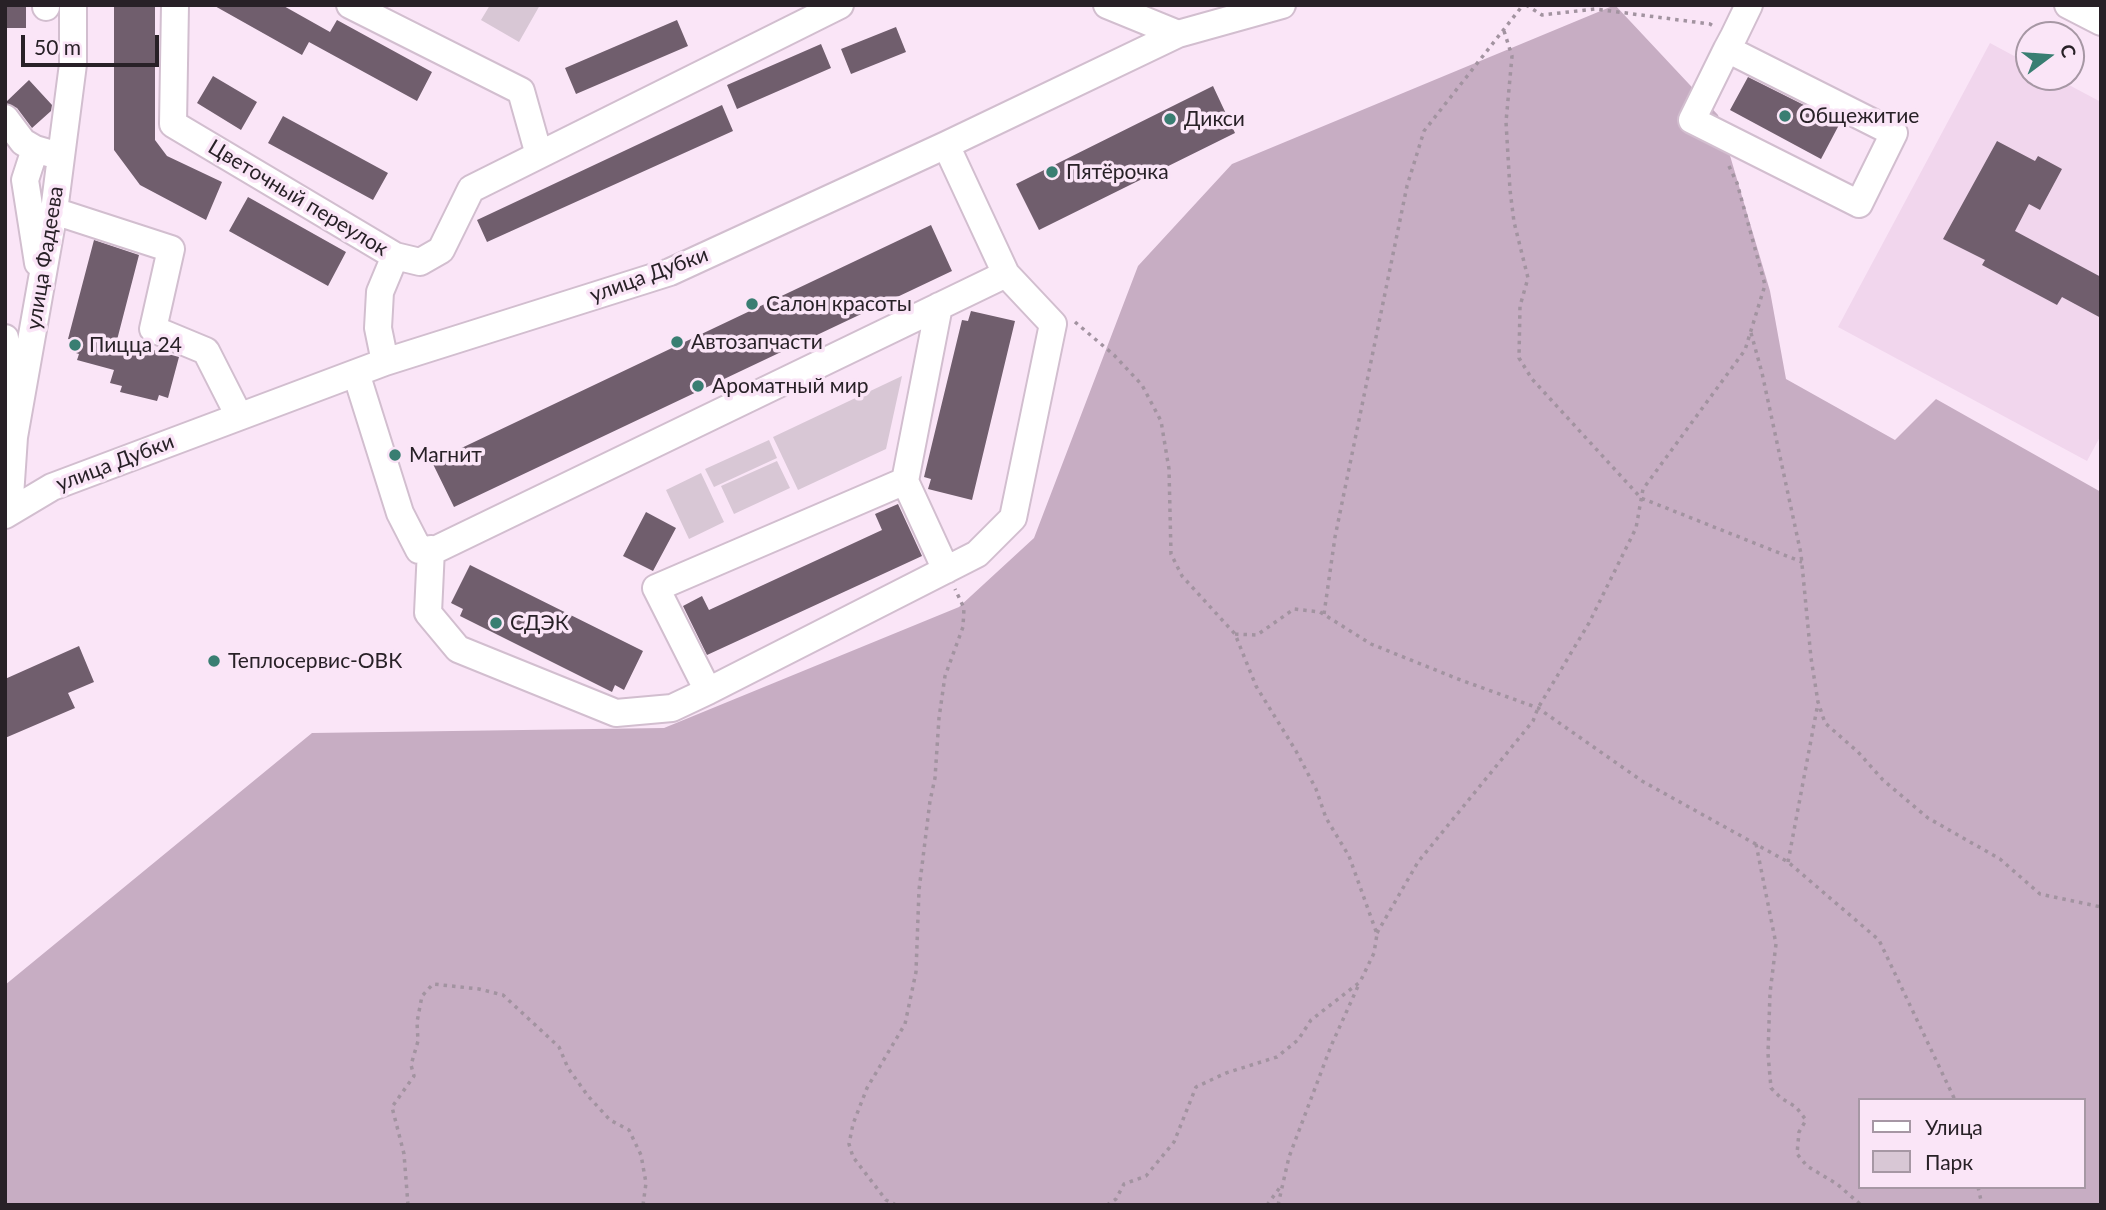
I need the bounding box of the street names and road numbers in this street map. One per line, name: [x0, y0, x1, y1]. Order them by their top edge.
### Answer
street label: Цветочный переулок: [204, 134, 392, 262]
street label: улица Фадеева: [21, 184, 69, 332]
street label: улица Дубки: [586, 242, 712, 308]
street label: улица Дубки: [52, 429, 178, 497]

